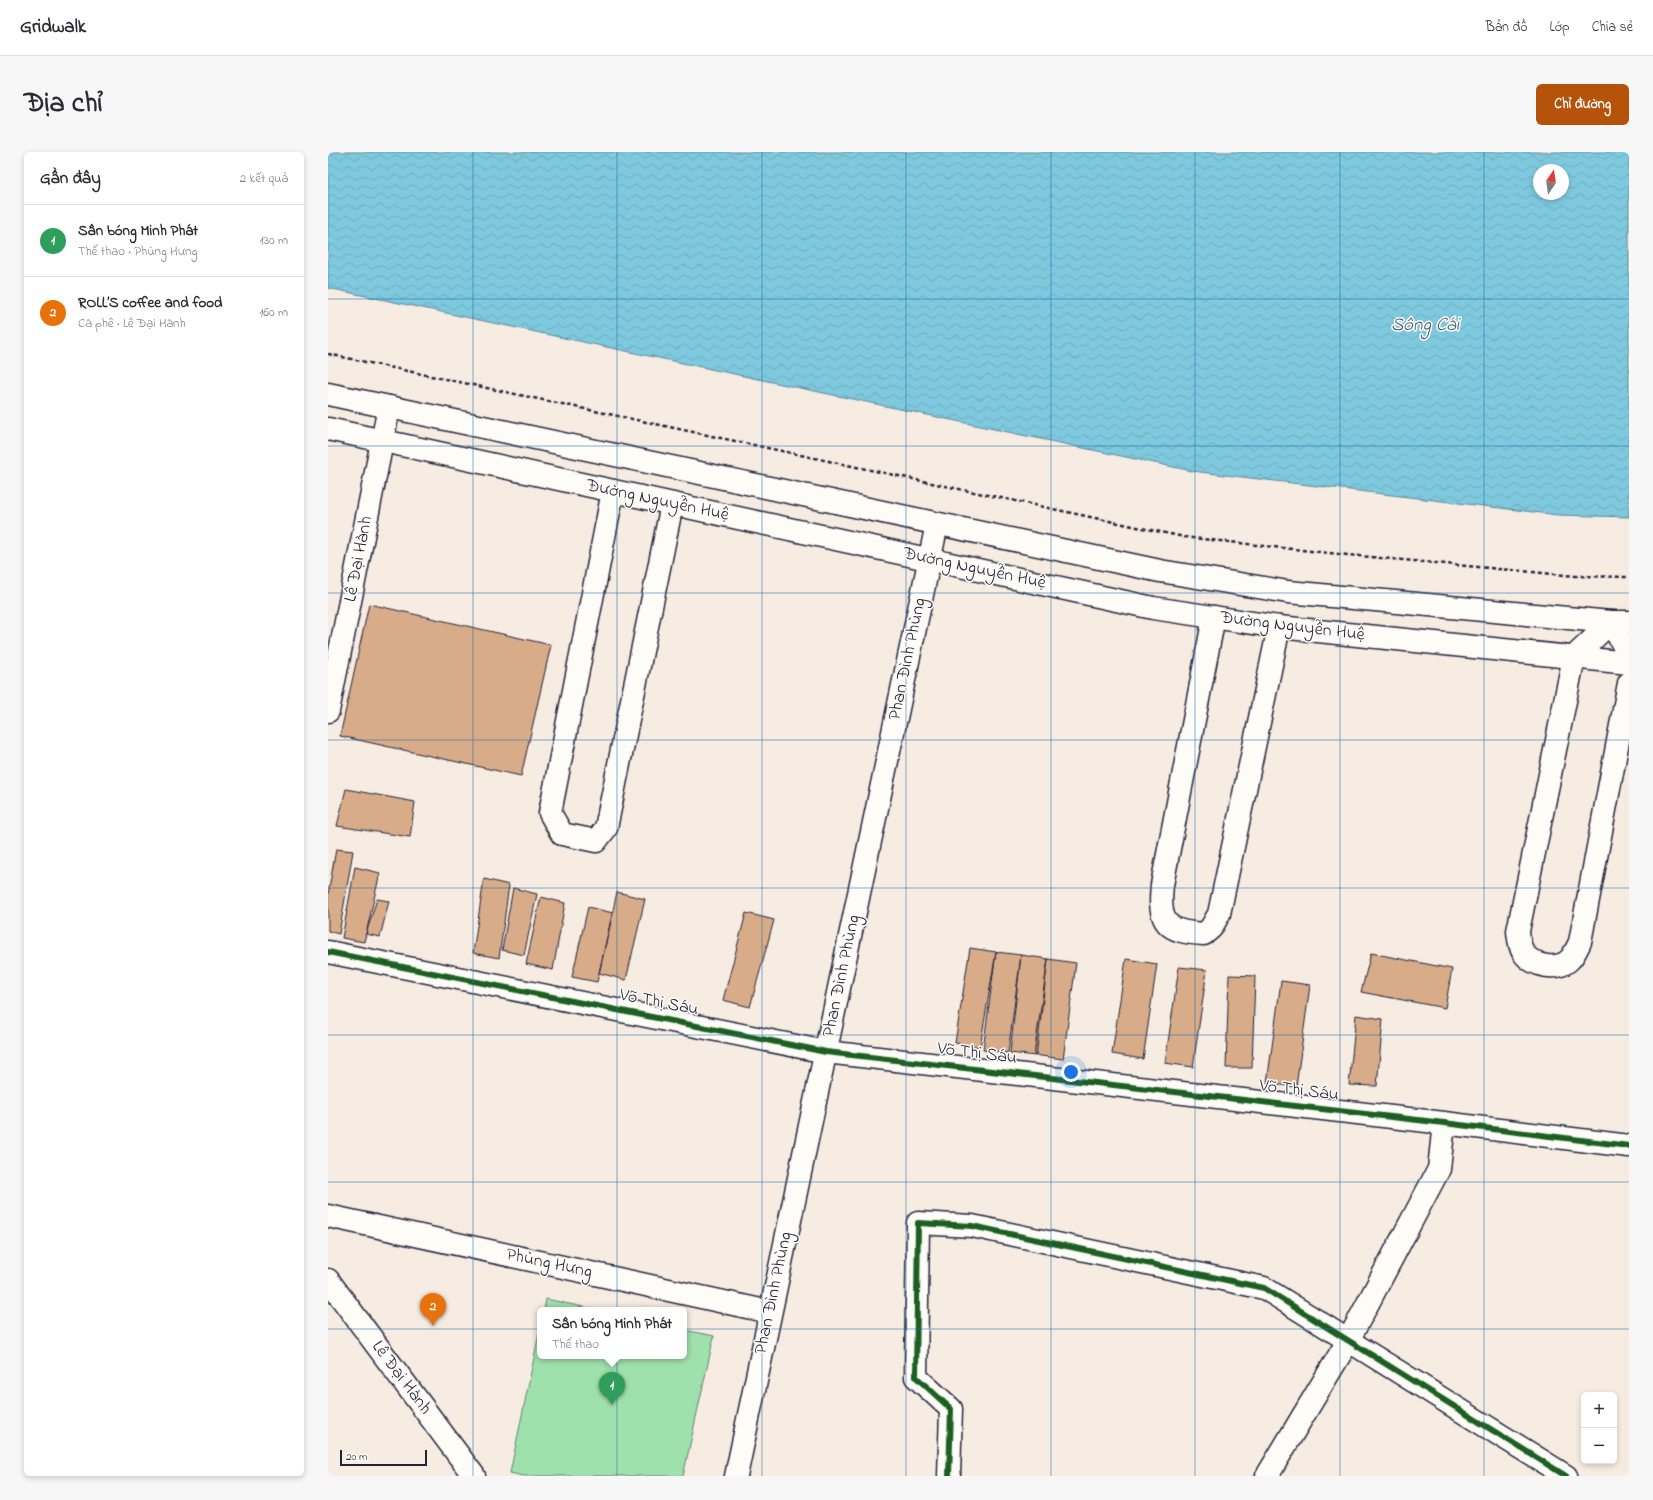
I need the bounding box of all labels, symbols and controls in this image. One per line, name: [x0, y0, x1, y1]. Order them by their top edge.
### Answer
text: Gridwalk: [20, 14, 86, 41]
text: Bản đồ: [1486, 17, 1528, 38]
text: Lớp: [1550, 17, 1570, 38]
text: Chia sẻ: [1592, 17, 1633, 38]
text: Địa chỉ: [24, 84, 102, 125]
button: Chỉ đường: [1536, 84, 1629, 125]
north arrow: [1533, 164, 1569, 200]
text: Gần đây: [40, 166, 101, 191]
text: 2 kết quả: [240, 169, 288, 188]
text: Sân bóng Minh Phát: [78, 220, 198, 242]
text: 1: [51, 231, 55, 250]
text: 130 m: [260, 231, 288, 250]
text: Thể thao · Phùng Hưng: [78, 242, 197, 261]
text: ROLL’S coffee and food: [78, 292, 223, 314]
text: 2: [50, 303, 56, 322]
text: 160 m: [259, 303, 288, 322]
water label: Sông Cái: [1391, 312, 1461, 340]
text: Cà phê · Lê Đại Hành: [78, 314, 186, 333]
street label: Đường Nguyễn Huệ: [582, 473, 732, 530]
street label: Lê Đại Hành: [338, 514, 380, 604]
street label: Đường Nguyễn Huệ: [899, 541, 1049, 598]
street label: Phan Đình Phùng: [882, 595, 935, 723]
street label: Đường Nguyễn Huệ: [1217, 605, 1367, 650]
street label: Phan Đình Phùng: [816, 912, 869, 1040]
street label: Võ Thị Sáu: [616, 982, 701, 1023]
street label: Võ Thị Sáu: [935, 1036, 1018, 1072]
your location: [1061, 1062, 1081, 1082]
street label: Võ Thị Sáu: [1257, 1073, 1340, 1109]
street label: Phan Đình Phùng: [748, 1229, 801, 1357]
street label: Phùng Hưng: [503, 1242, 594, 1287]
pin: 2: [420, 1293, 446, 1326]
popup: [537, 1307, 687, 1359]
text: Sân bóng Minh Phát: [552, 1313, 672, 1335]
street label: Lê Đại Hành: [364, 1335, 438, 1421]
text: Thể thao: [552, 1335, 599, 1354]
pin: 1: [599, 1372, 625, 1405]
map controls: [1581, 1392, 1617, 1464]
button: +: [1581, 1392, 1617, 1428]
button: −: [1581, 1428, 1617, 1464]
scale bar: [340, 1448, 427, 1467]
text: 20 m: [346, 1449, 368, 1465]

